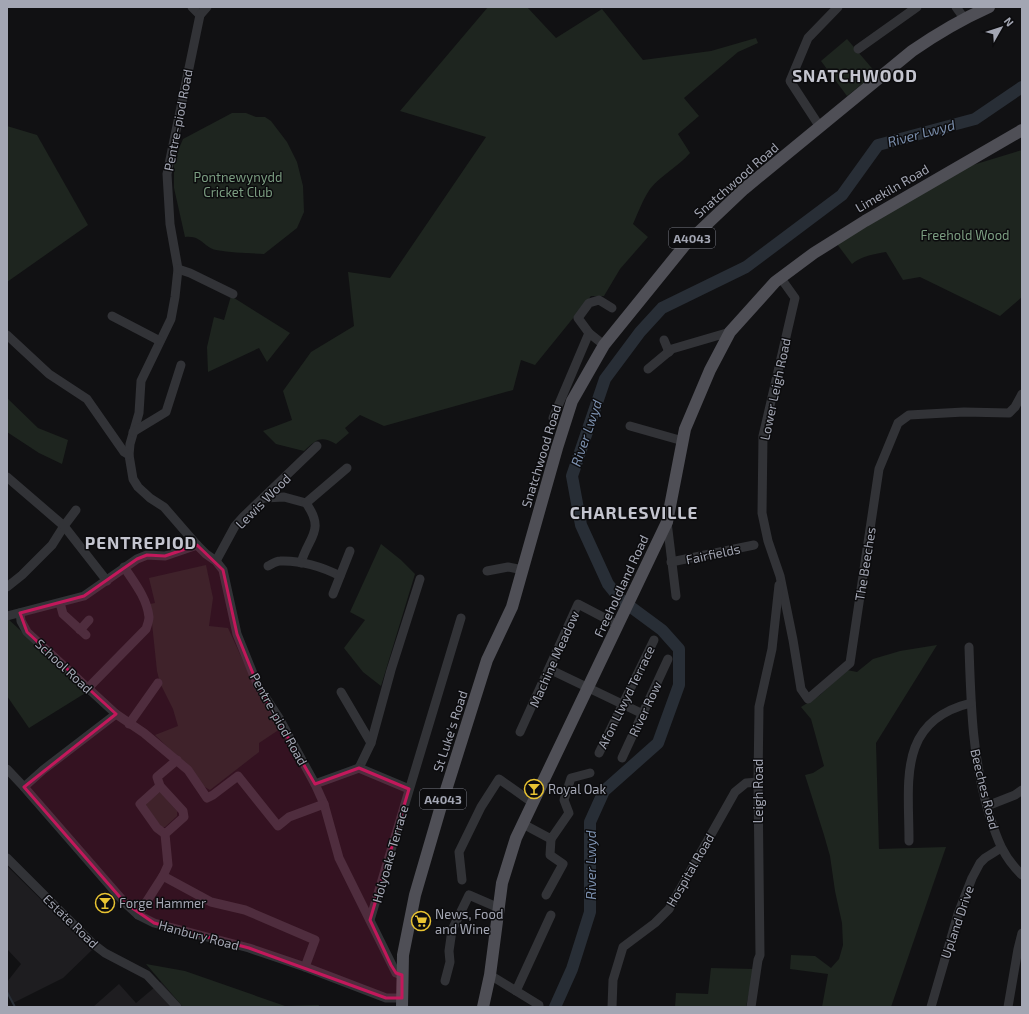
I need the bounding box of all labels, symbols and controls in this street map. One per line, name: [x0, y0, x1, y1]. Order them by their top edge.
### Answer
north arrow: [981, 8, 1021, 48]
text: N: [1002, 14, 1017, 29]
district label: SNATCHWOOD: [792, 65, 918, 85]
street label: Pentre-piod Road: [160, 68, 196, 172]
water label: River Lwyd: [885, 116, 957, 150]
street label: Snatchwood Road: [691, 139, 781, 221]
street label: Limekiln Road: [852, 160, 932, 216]
park label: Pontnewynydd Cricket Club: [194, 169, 282, 200]
park label: Freehold Wood: [920, 227, 1010, 243]
road number: A4043: [669, 228, 715, 248]
street label: Lower Leigh Road: [756, 336, 794, 442]
water label: River Lwyd: [567, 397, 605, 469]
street label: Snatchwood Road: [518, 403, 564, 509]
street label: Lewis Wood: [232, 470, 294, 532]
district label: CHARLESVILLE: [570, 502, 698, 522]
street label: The Beeches: [851, 526, 879, 602]
district label: PENTREPIOD: [85, 532, 197, 552]
street label: Freeholdland Road: [590, 532, 652, 640]
street label: Fairfields: [684, 540, 742, 568]
street label: Machine Meadow: [526, 608, 583, 710]
street label: School Road: [32, 635, 96, 697]
street label: Afon Llwyd Terrace: [594, 643, 658, 751]
street label: Pentre-piod Road: [247, 670, 311, 768]
street label: River Row: [625, 679, 665, 739]
street label: St Luke's Road: [429, 688, 471, 774]
street label: Beeches Road: [967, 747, 1003, 831]
street label: Leigh Road: [750, 759, 766, 823]
bar icon: Royal Oak: [523, 778, 545, 800]
place label: Royal Oak: [548, 781, 606, 797]
road number: A4043: [420, 789, 466, 809]
street label: Holyoake Terrace: [368, 803, 412, 905]
water label: River Lwyd: [582, 830, 599, 900]
street label: Hospital Road: [663, 831, 717, 909]
street label: Upland Drive: [937, 883, 977, 961]
street label: Estate Road: [40, 891, 102, 951]
bar icon: Forge Hammer: [94, 892, 116, 914]
place label: Forge Hammer: [119, 895, 206, 911]
place label: News, Food and Wine: [435, 906, 503, 937]
supermarket icon: News, Food and Wine: [410, 910, 432, 932]
street label: Hanbury Road: [157, 917, 241, 953]

